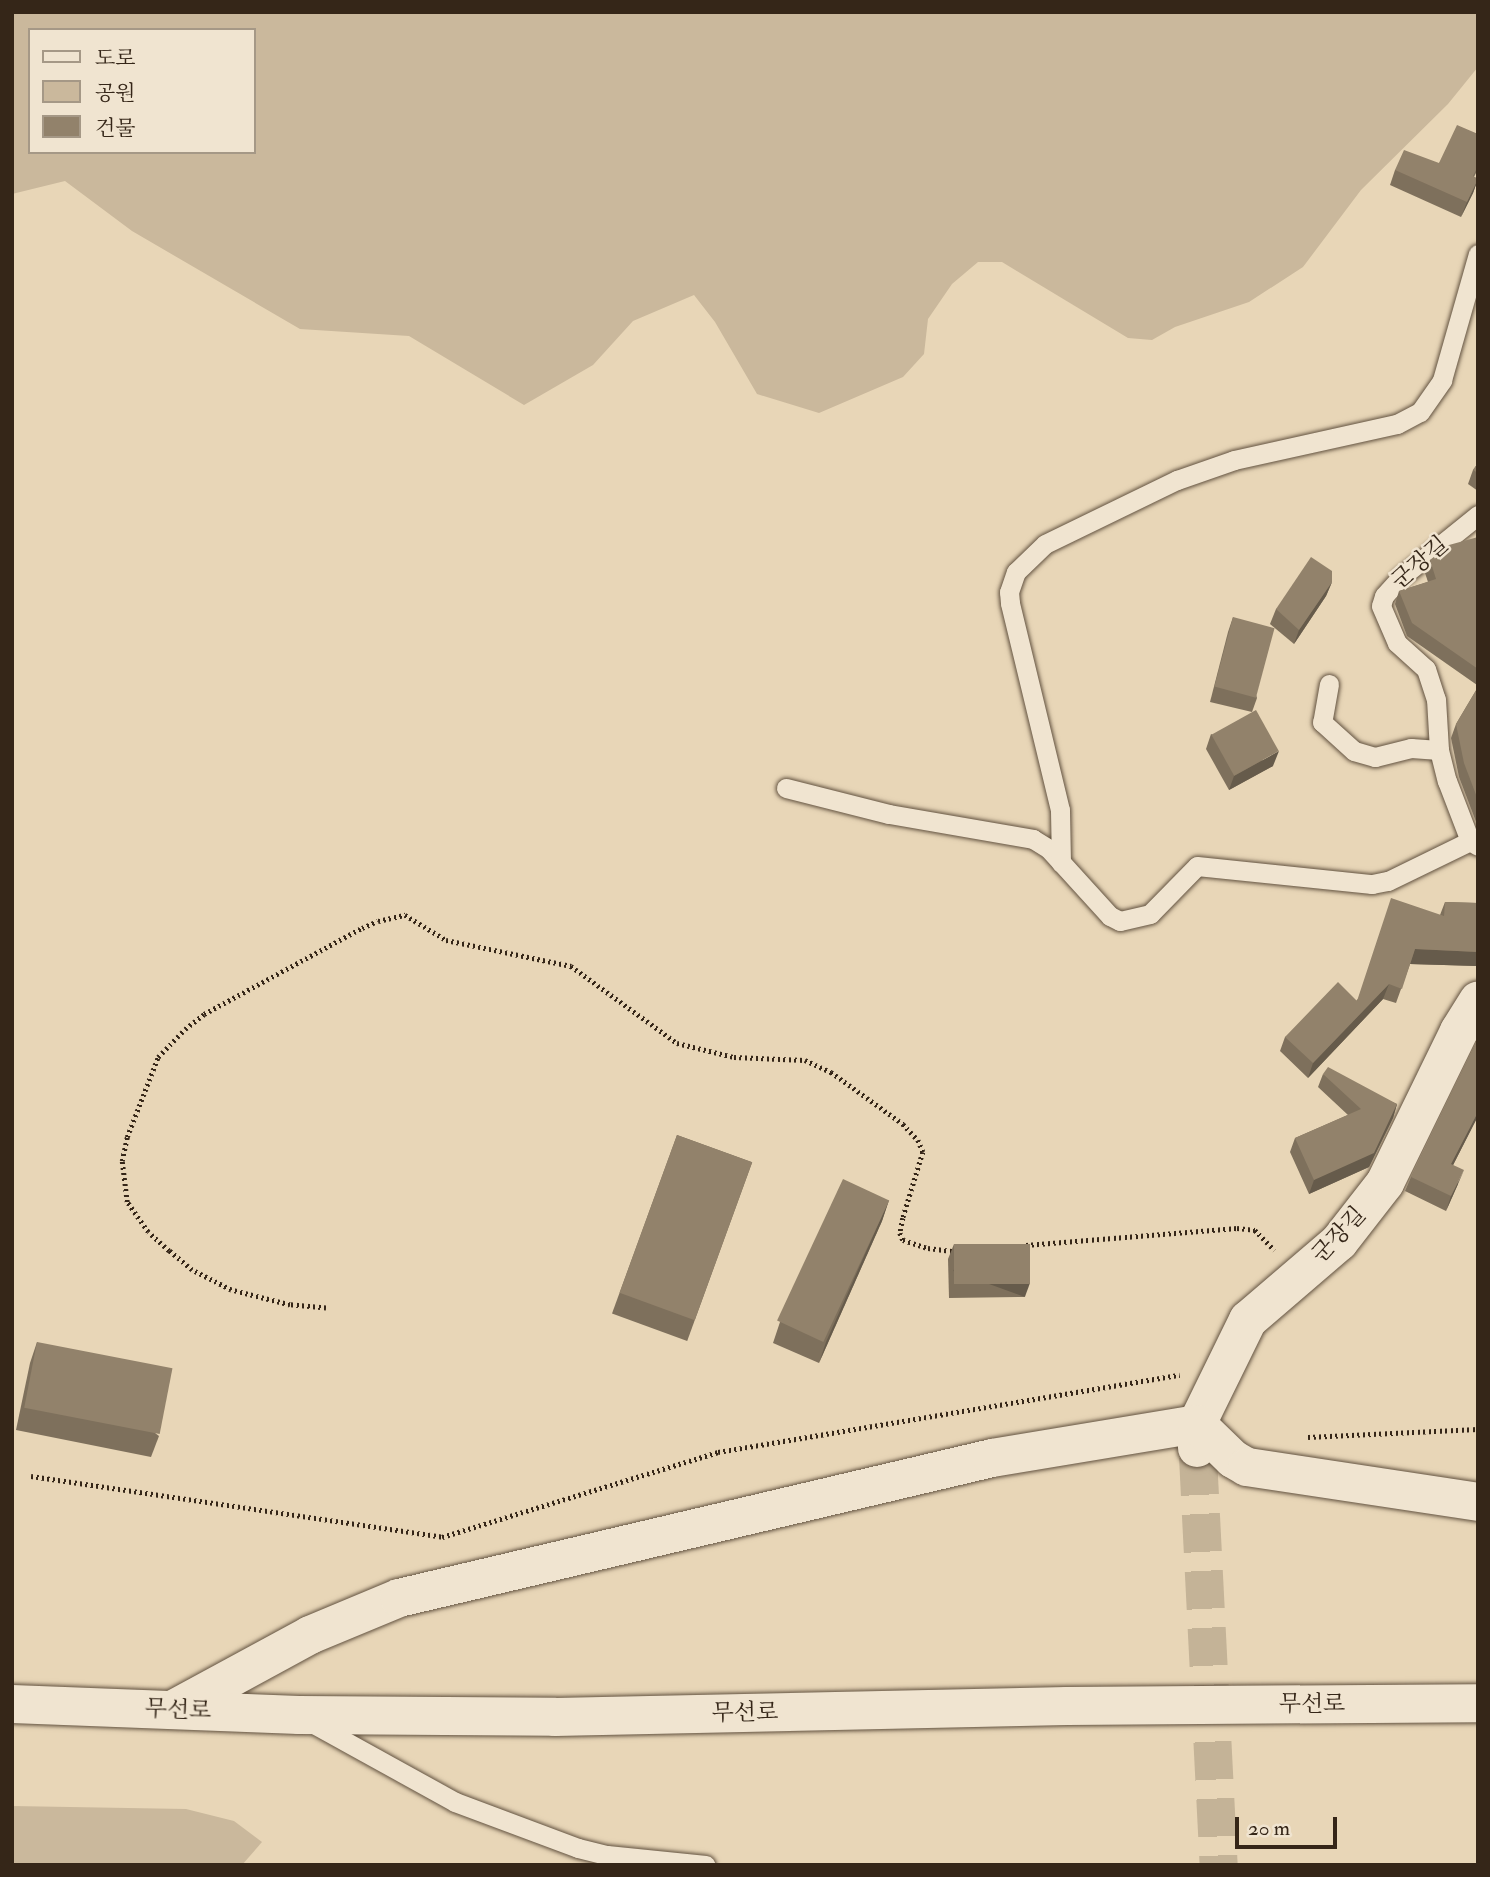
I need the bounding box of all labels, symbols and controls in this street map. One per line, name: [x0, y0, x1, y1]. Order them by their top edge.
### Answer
legend: [28, 28, 256, 154]
text: 도로: [95, 45, 136, 72]
text: 공원: [95, 80, 136, 107]
text: 건물: [95, 115, 136, 142]
street label: 군장길: [1386, 531, 1454, 595]
street label: 군장길: [1306, 1201, 1372, 1269]
street label: 무선로: [1279, 1690, 1345, 1718]
street label: 무선로: [144, 1695, 212, 1725]
street label: 무선로: [711, 1699, 779, 1727]
scale bar: [1238, 1804, 1340, 1848]
text: 20 m: [1248, 1815, 1290, 1842]

